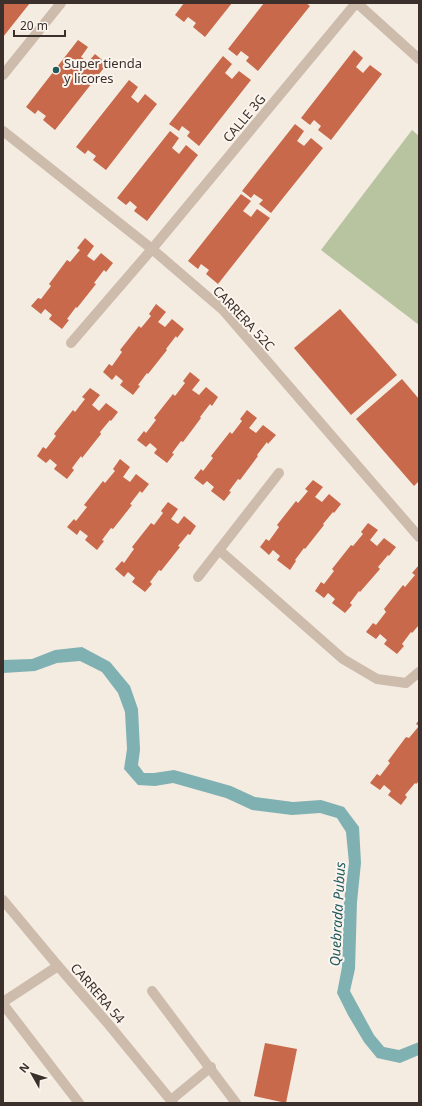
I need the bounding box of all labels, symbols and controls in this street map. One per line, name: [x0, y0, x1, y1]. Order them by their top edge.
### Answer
scale bar: [14, 12, 65, 38]
text: 20 m: [20, 17, 48, 34]
place label: Super tienda y licores: [64, 54, 142, 87]
marker: Super tienda y licores: [51, 65, 61, 75]
street label: CALLE 3G: [219, 90, 269, 146]
street label: CARRERA 52C: [209, 282, 279, 354]
water label: Quebrada Pubus: [325, 861, 349, 967]
street label: CARRERA 54: [67, 959, 130, 1027]
north arrow: [12, 1054, 52, 1094]
text: N: [15, 1059, 32, 1076]

